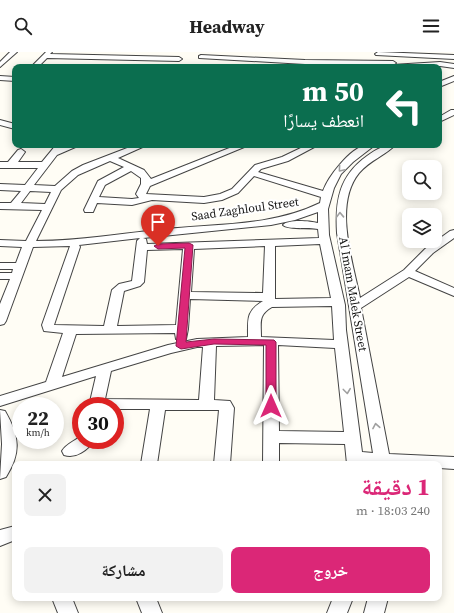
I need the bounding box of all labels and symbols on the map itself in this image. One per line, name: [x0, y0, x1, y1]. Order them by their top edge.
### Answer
one-way arrow: [338, 164, 345, 172]
street label: Saad Zaghloul Street: [190, 194, 300, 224]
pin: [141, 205, 175, 246]
one-way arrow: [336, 212, 345, 218]
street label: Al Imam Malek Street: [335, 236, 371, 353]
position arrow: [250, 385, 292, 427]
one-way arrow: [342, 388, 351, 394]
speed limit sign: 30: [72, 397, 124, 449]
one-way arrow: [372, 422, 381, 429]

